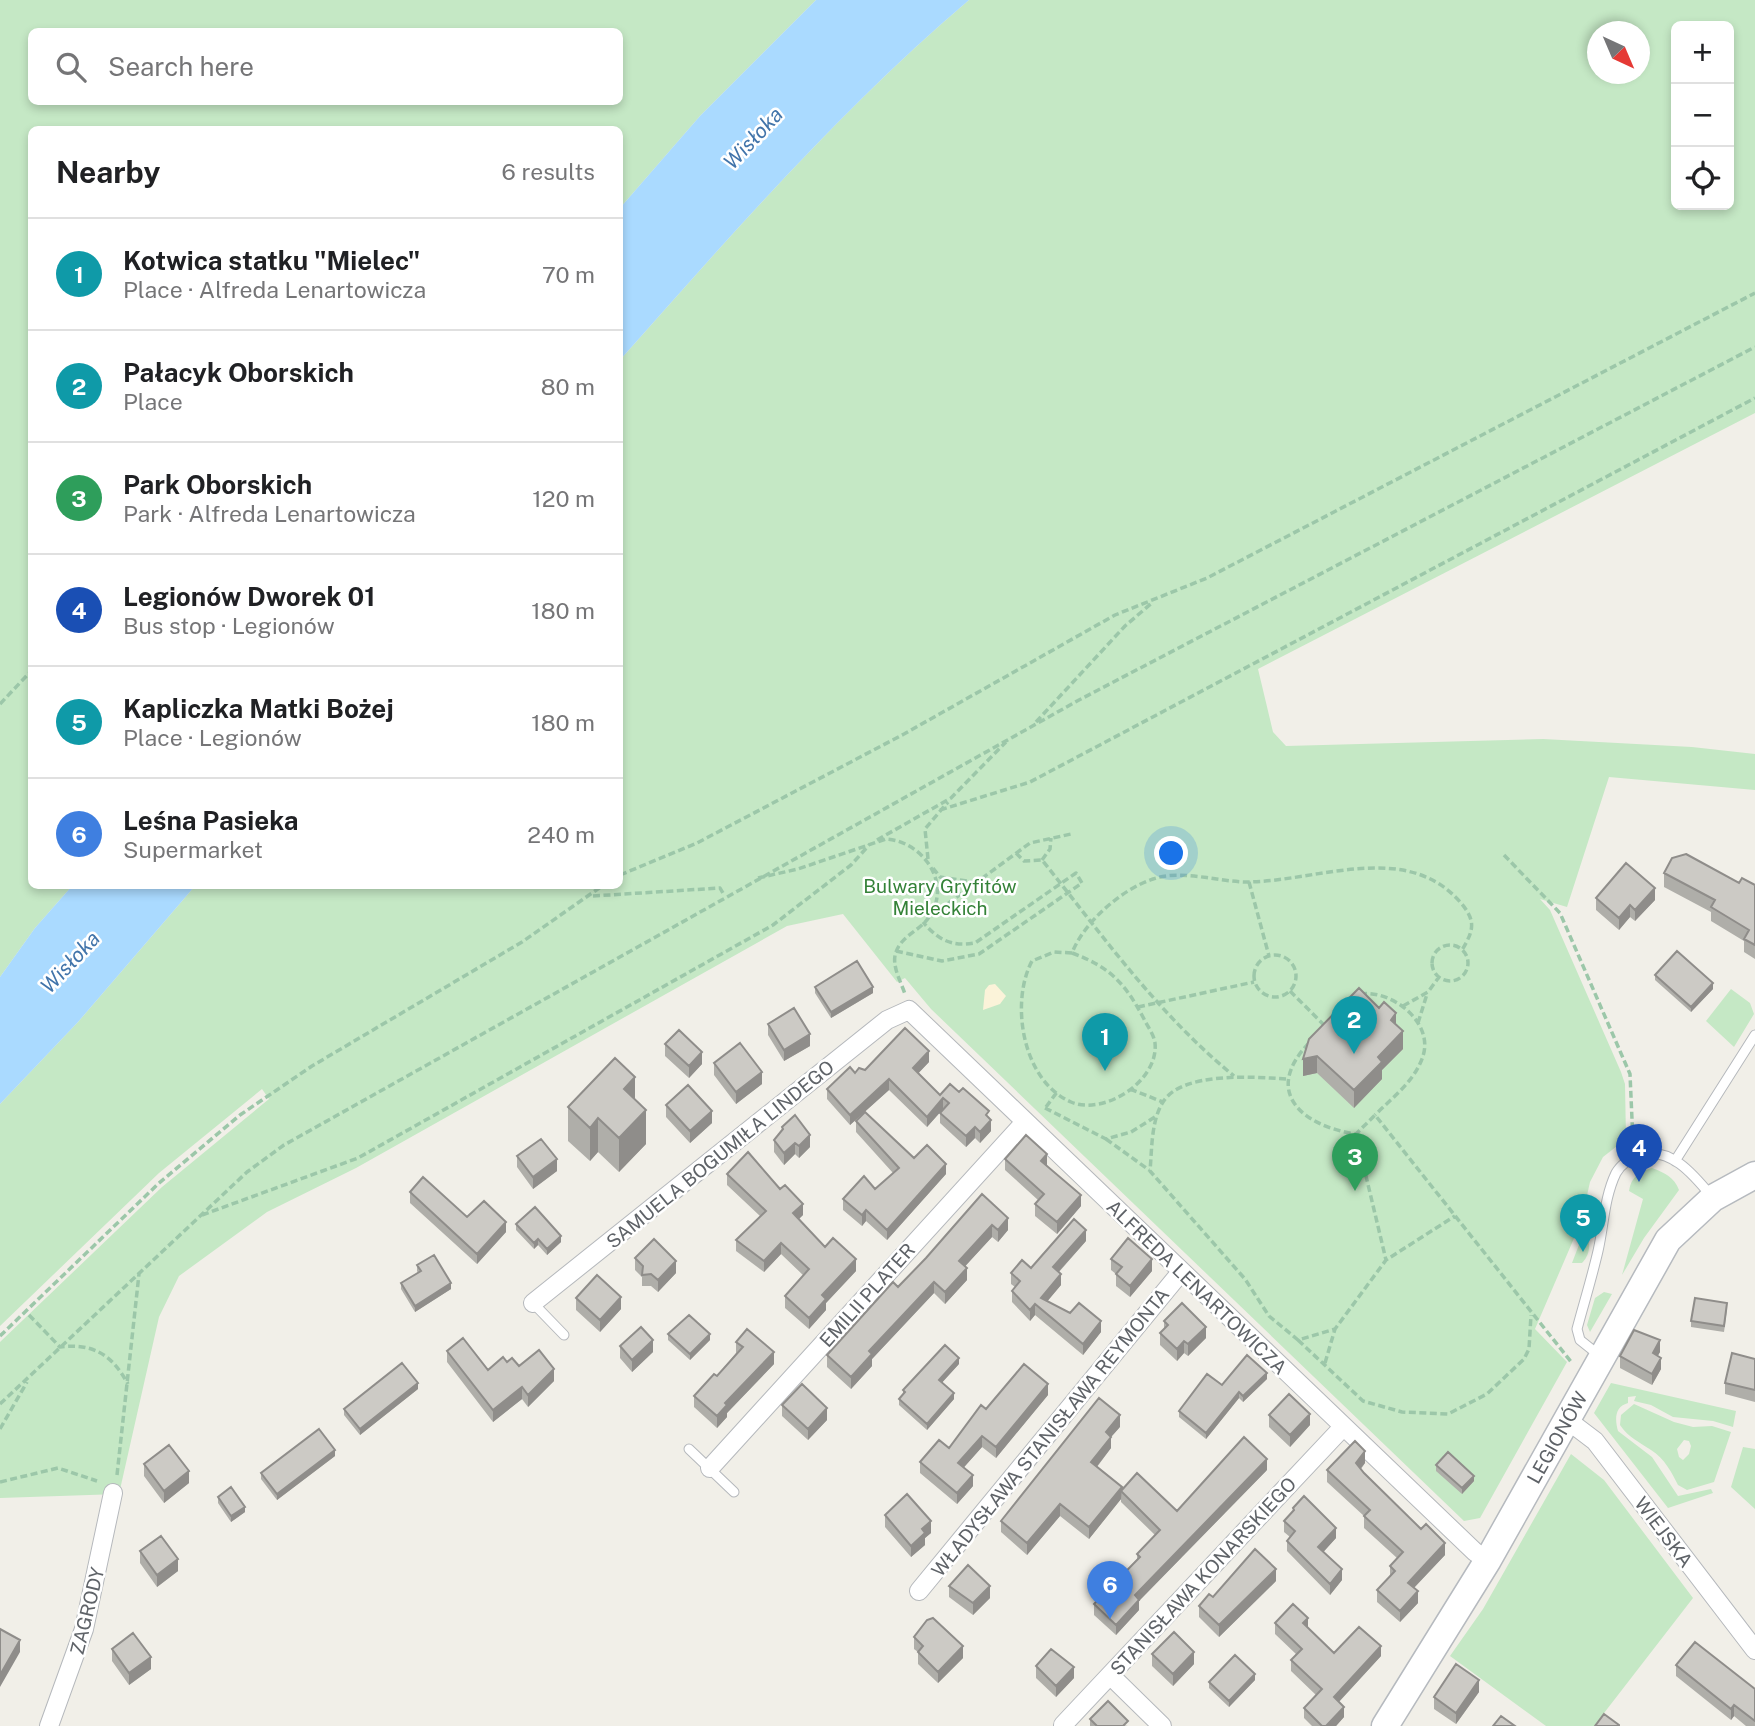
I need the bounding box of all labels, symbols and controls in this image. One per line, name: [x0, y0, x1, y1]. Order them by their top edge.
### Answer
north arrow: [1587, 21, 1650, 84]
map controls: [1671, 21, 1734, 210]
button: +: [1671, 21, 1734, 84]
search box: [28, 28, 623, 105]
icon: search: [52, 48, 90, 86]
text: Search here: [108, 51, 254, 82]
button: −: [1671, 84, 1734, 147]
water label: Wisłoka: [718, 102, 788, 174]
button: locate: [1671, 147, 1734, 210]
text: Nearby: [56, 154, 160, 190]
text: 6 results: [502, 158, 595, 185]
text: Kotwica statku "Mielec": [123, 245, 420, 276]
text: 1: [74, 261, 84, 288]
text: 70 m: [542, 261, 595, 288]
text: Place · Alfreda Lenartowicza: [123, 276, 426, 303]
text: Pałacyk Oborskich: [123, 357, 354, 388]
text: 2: [72, 373, 86, 400]
text: 80 m: [541, 373, 595, 400]
text: Place: [123, 388, 183, 415]
text: Park Oborskich: [123, 469, 312, 500]
text: 3: [71, 485, 87, 512]
text: 120 m: [532, 485, 595, 512]
text: Park · Alfreda Lenartowicza: [123, 500, 416, 527]
text: Legionów Dworek 01: [123, 581, 375, 612]
text: 4: [71, 597, 87, 624]
text: 180 m: [531, 597, 595, 624]
text: Bus stop · Legionów: [123, 612, 335, 639]
text: Kapliczka Matki Bożej: [123, 693, 394, 724]
text: 5: [71, 709, 87, 736]
text: 180 m: [531, 709, 595, 736]
text: Place · Legionów: [123, 724, 302, 751]
text: Leśna Pasieka: [123, 805, 299, 836]
text: 6: [71, 821, 87, 848]
text: 240 m: [527, 821, 595, 848]
text: Supermarket: [123, 836, 263, 863]
your location: [1154, 836, 1188, 870]
park label: Bulwary Gryfitów Mieleckich: [863, 875, 1017, 919]
water label: Wisłoka: [35, 926, 105, 998]
pin: 2: [1331, 996, 1377, 1054]
pin: 1: [1082, 1013, 1128, 1071]
street label: SAMUELA BOGUMIŁA LINDEGO: [602, 1055, 838, 1253]
pin: 4: [1616, 1124, 1662, 1182]
pin: 3: [1332, 1133, 1378, 1191]
pin: 5: [1560, 1194, 1606, 1252]
street label: ALFREDA LENARTOWICZA: [1102, 1195, 1292, 1379]
street label: EMILII PLATER: [815, 1239, 919, 1351]
street label: WŁADYSŁAWA STANISŁAWA REYMONTA: [927, 1283, 1173, 1581]
street label: LEGIONÓW: [1522, 1388, 1592, 1487]
street label: STANISŁAWA KONARSKIEGO: [1105, 1473, 1301, 1679]
street label: WIEJSKA: [1630, 1492, 1698, 1572]
pin: 6: [1087, 1561, 1133, 1619]
street label: ZAGRODY: [66, 1565, 109, 1657]

